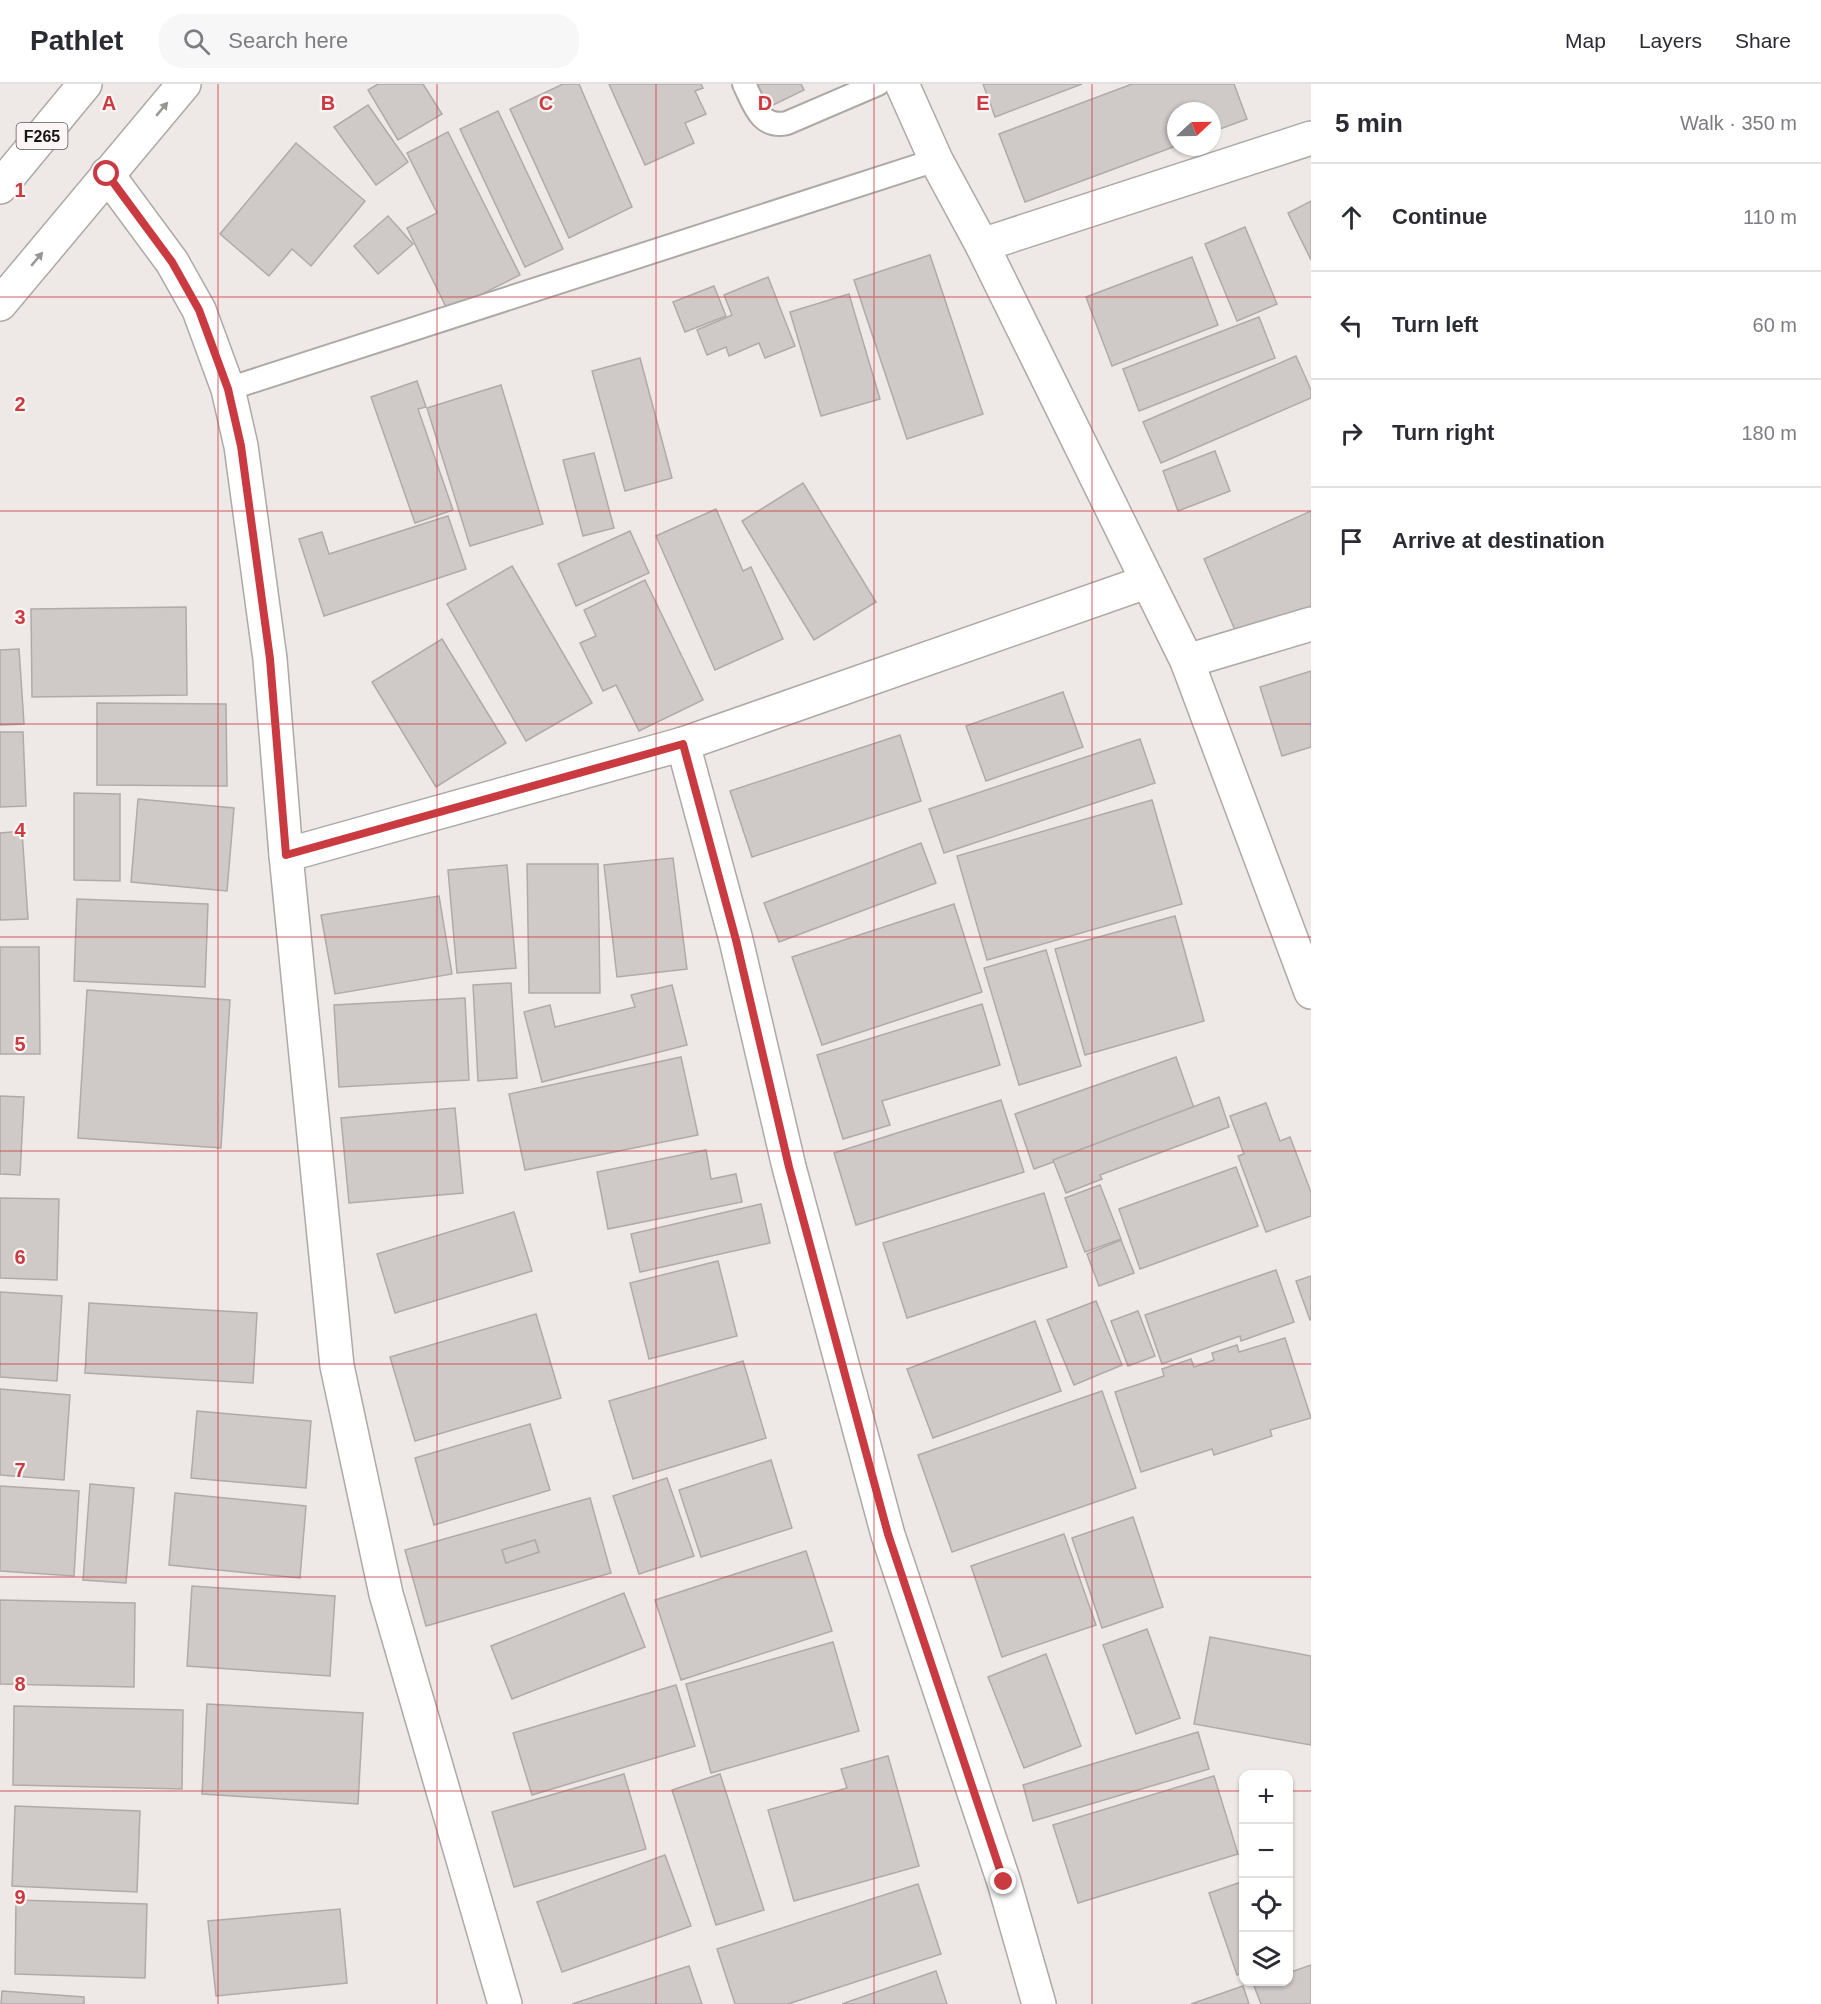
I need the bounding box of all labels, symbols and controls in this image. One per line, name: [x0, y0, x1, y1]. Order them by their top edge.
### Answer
search box: [159, 14, 579, 68]
text: Pathlet: [30, 25, 123, 56]
icon: search: [180, 25, 213, 58]
text: Search here: [228, 28, 348, 53]
text: Map: [1565, 29, 1606, 52]
text: Layers: [1639, 29, 1702, 52]
text: Share: [1735, 29, 1791, 52]
text: A: [102, 92, 116, 114]
text: B: [321, 92, 335, 114]
text: C: [539, 92, 553, 114]
text: D: [758, 92, 772, 114]
text: E: [976, 92, 990, 114]
one-way arrow: [155, 102, 168, 117]
north arrow: [1167, 102, 1221, 156]
text: 5 min: [1335, 108, 1403, 138]
text: Walk · 350 m: [1680, 112, 1797, 134]
road number: F265: [16, 123, 68, 149]
route start: [93, 160, 119, 186]
text: 1: [14, 179, 26, 201]
icon: ahead: [1335, 201, 1368, 234]
text: Continue: [1392, 204, 1487, 229]
text: 110 m: [1743, 206, 1797, 228]
one-way arrow: [31, 251, 44, 267]
icon: left: [1335, 309, 1368, 342]
text: Turn left: [1392, 312, 1478, 337]
text: 60 m: [1753, 314, 1797, 336]
text: 2: [14, 393, 26, 415]
icon: right: [1335, 417, 1368, 450]
text: Turn right: [1392, 420, 1494, 445]
text: 180 m: [1741, 422, 1797, 444]
icon: arrive: [1335, 525, 1368, 558]
text: Arrive at destination: [1392, 528, 1605, 553]
text: 3: [14, 606, 26, 628]
text: 4: [14, 819, 26, 841]
text: 5: [14, 1033, 26, 1055]
text: 6: [14, 1246, 26, 1268]
text: 7: [14, 1459, 26, 1481]
text: 8: [14, 1673, 26, 1695]
map controls: [1239, 1770, 1293, 1986]
button: +: [1239, 1770, 1293, 1824]
button: −: [1239, 1824, 1293, 1878]
route end: [990, 1868, 1016, 1894]
button: locate: [1239, 1878, 1293, 1932]
text: 9: [14, 1886, 26, 1908]
button: layers: [1239, 1932, 1293, 1986]

